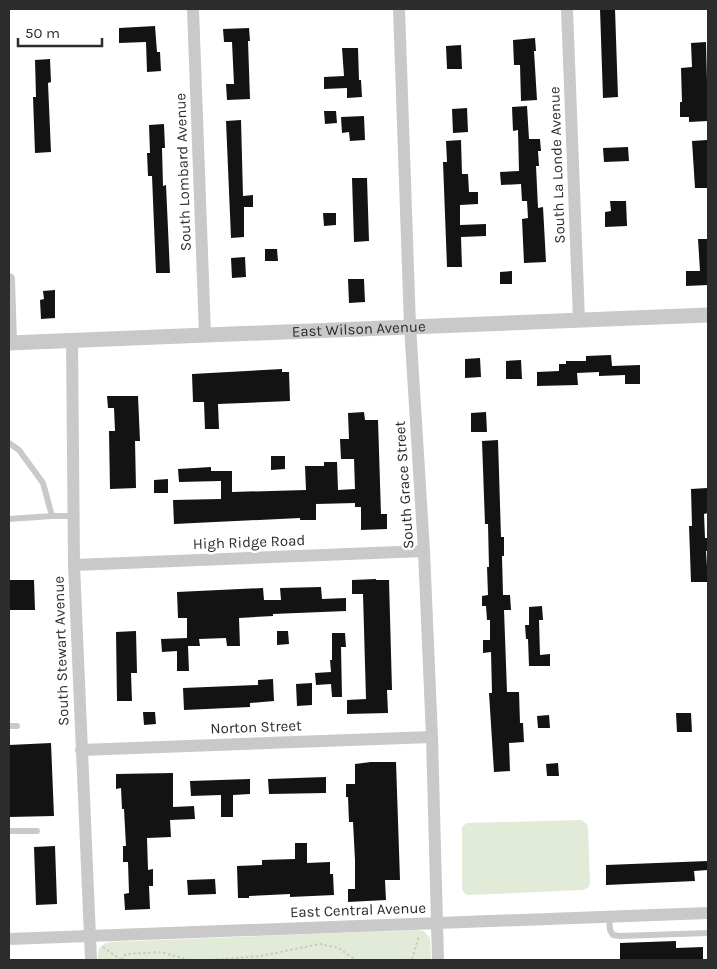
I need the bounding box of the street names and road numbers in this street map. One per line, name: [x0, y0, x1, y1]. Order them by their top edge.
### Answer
street label: South La Londe Avenue: [545, 86, 569, 244]
street label: South Lombard Avenue: [171, 93, 195, 251]
street label: East Wilson Avenue: [291, 317, 426, 341]
street label: South Grace Street: [391, 420, 417, 550]
street label: High Ridge Road: [193, 531, 305, 553]
street label: South Stewart Avenue: [49, 576, 73, 726]
street label: Norton Street: [210, 716, 302, 738]
street label: East Central Avenue: [290, 899, 426, 921]

